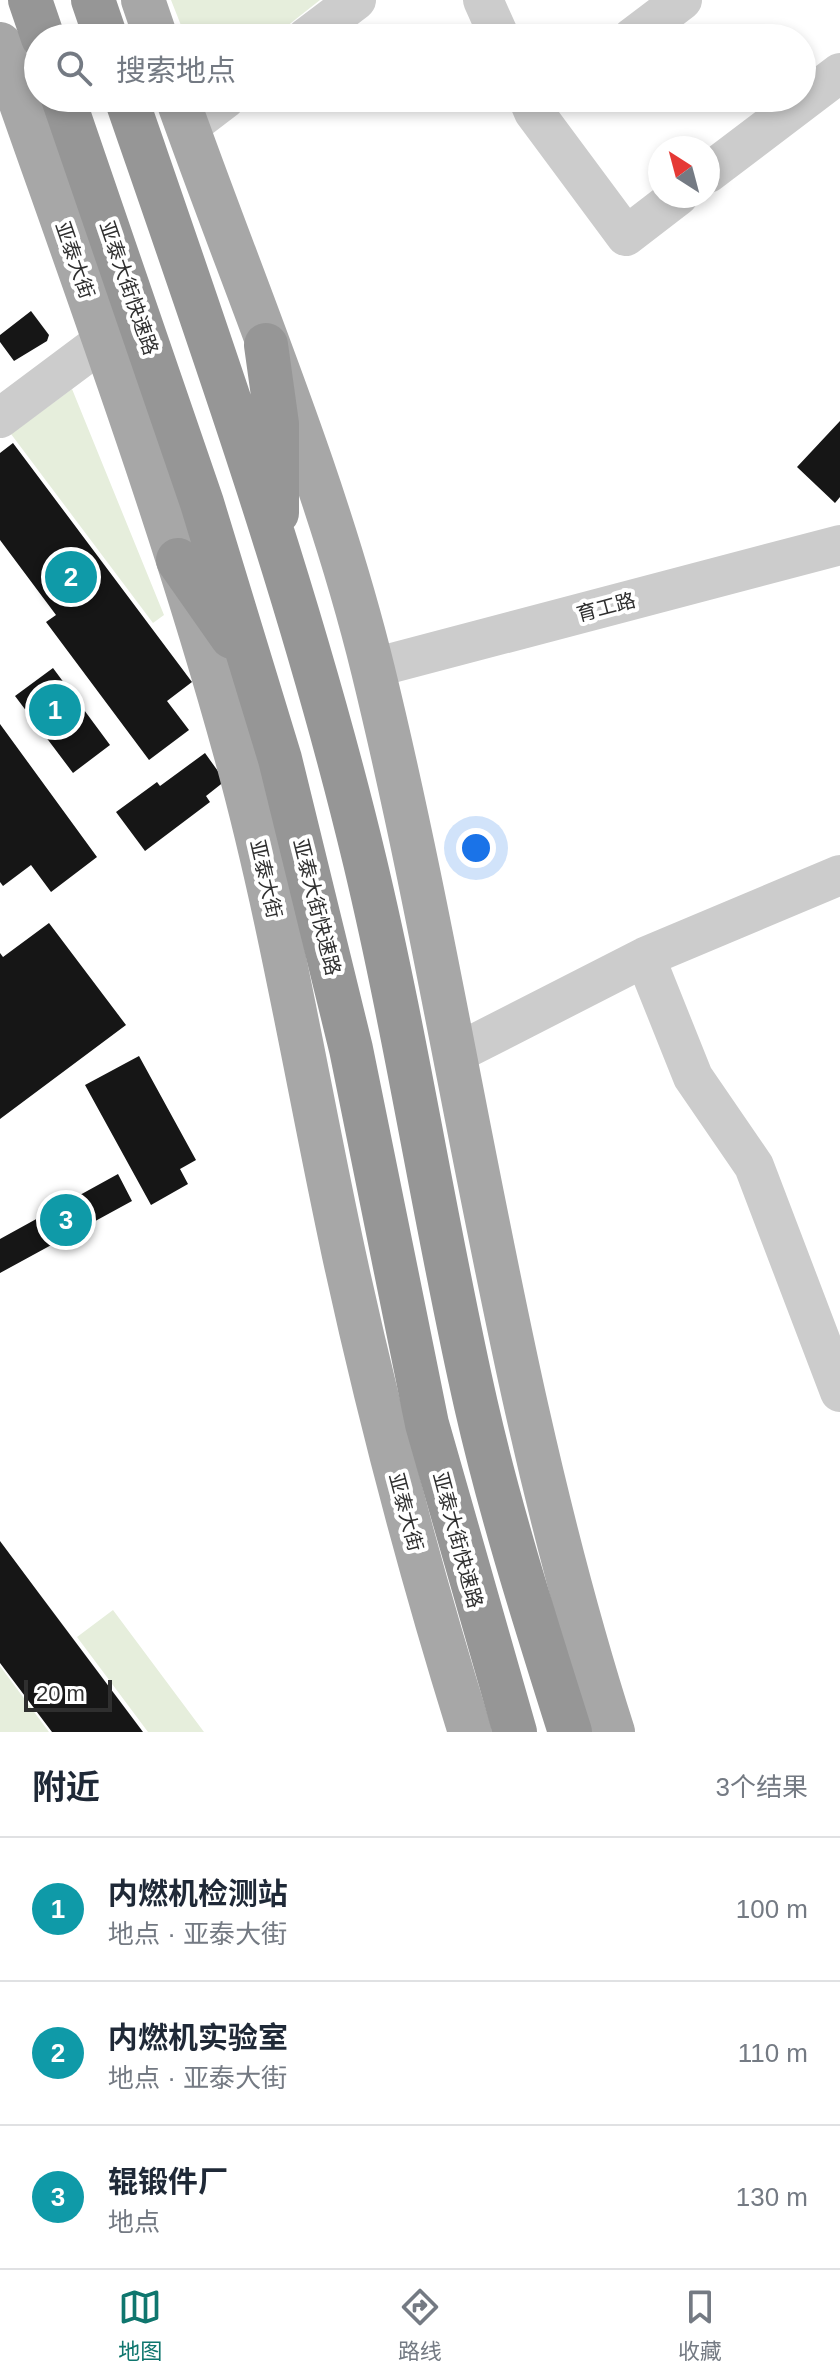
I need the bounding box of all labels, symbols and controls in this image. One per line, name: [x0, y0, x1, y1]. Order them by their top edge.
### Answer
search box: [24, 24, 816, 112]
icon: search: [52, 46, 96, 90]
text: 搜索地点: [116, 54, 236, 87]
north arrow: [648, 136, 720, 208]
street label: 亚泰大街快速路: [96, 218, 162, 358]
street label: 亚泰大街: [52, 219, 98, 301]
pin: 2: [45, 547, 97, 607]
street label: 育工路: [574, 589, 638, 625]
pin: 1: [29, 680, 81, 740]
your location: [456, 828, 496, 868]
street label: 亚泰大街快速路: [289, 836, 345, 978]
street label: 亚泰大街: [246, 838, 286, 920]
pin: 3: [40, 1190, 92, 1250]
street label: 亚泰大街快速路: [429, 1470, 487, 1610]
street label: 亚泰大街: [385, 1471, 427, 1553]
scale bar: [24, 1676, 112, 1712]
text: 20 m: [36, 1681, 85, 1706]
text: 附近: [32, 1768, 100, 1806]
text: 3个结果: [716, 1772, 808, 1802]
text: 内燃机检测站: [108, 1877, 288, 1910]
text: 1: [51, 1894, 65, 1924]
text: 100 m: [736, 1894, 808, 1924]
text: 地点 · 亚泰大街: [108, 1919, 287, 1949]
text: 内燃机实验室: [108, 2021, 288, 2054]
text: 2: [51, 2038, 65, 2068]
text: 110 m: [738, 2038, 808, 2068]
text: 地点 · 亚泰大街: [108, 2063, 287, 2093]
text: 辊锻件厂: [108, 2165, 228, 2198]
text: 3: [51, 2182, 65, 2212]
text: 130 m: [736, 2182, 808, 2212]
text: 地点: [108, 2207, 160, 2237]
tab: 地图: [118, 2285, 162, 2365]
tab: 路线: [398, 2285, 442, 2365]
tab: 收藏: [678, 2285, 722, 2365]

